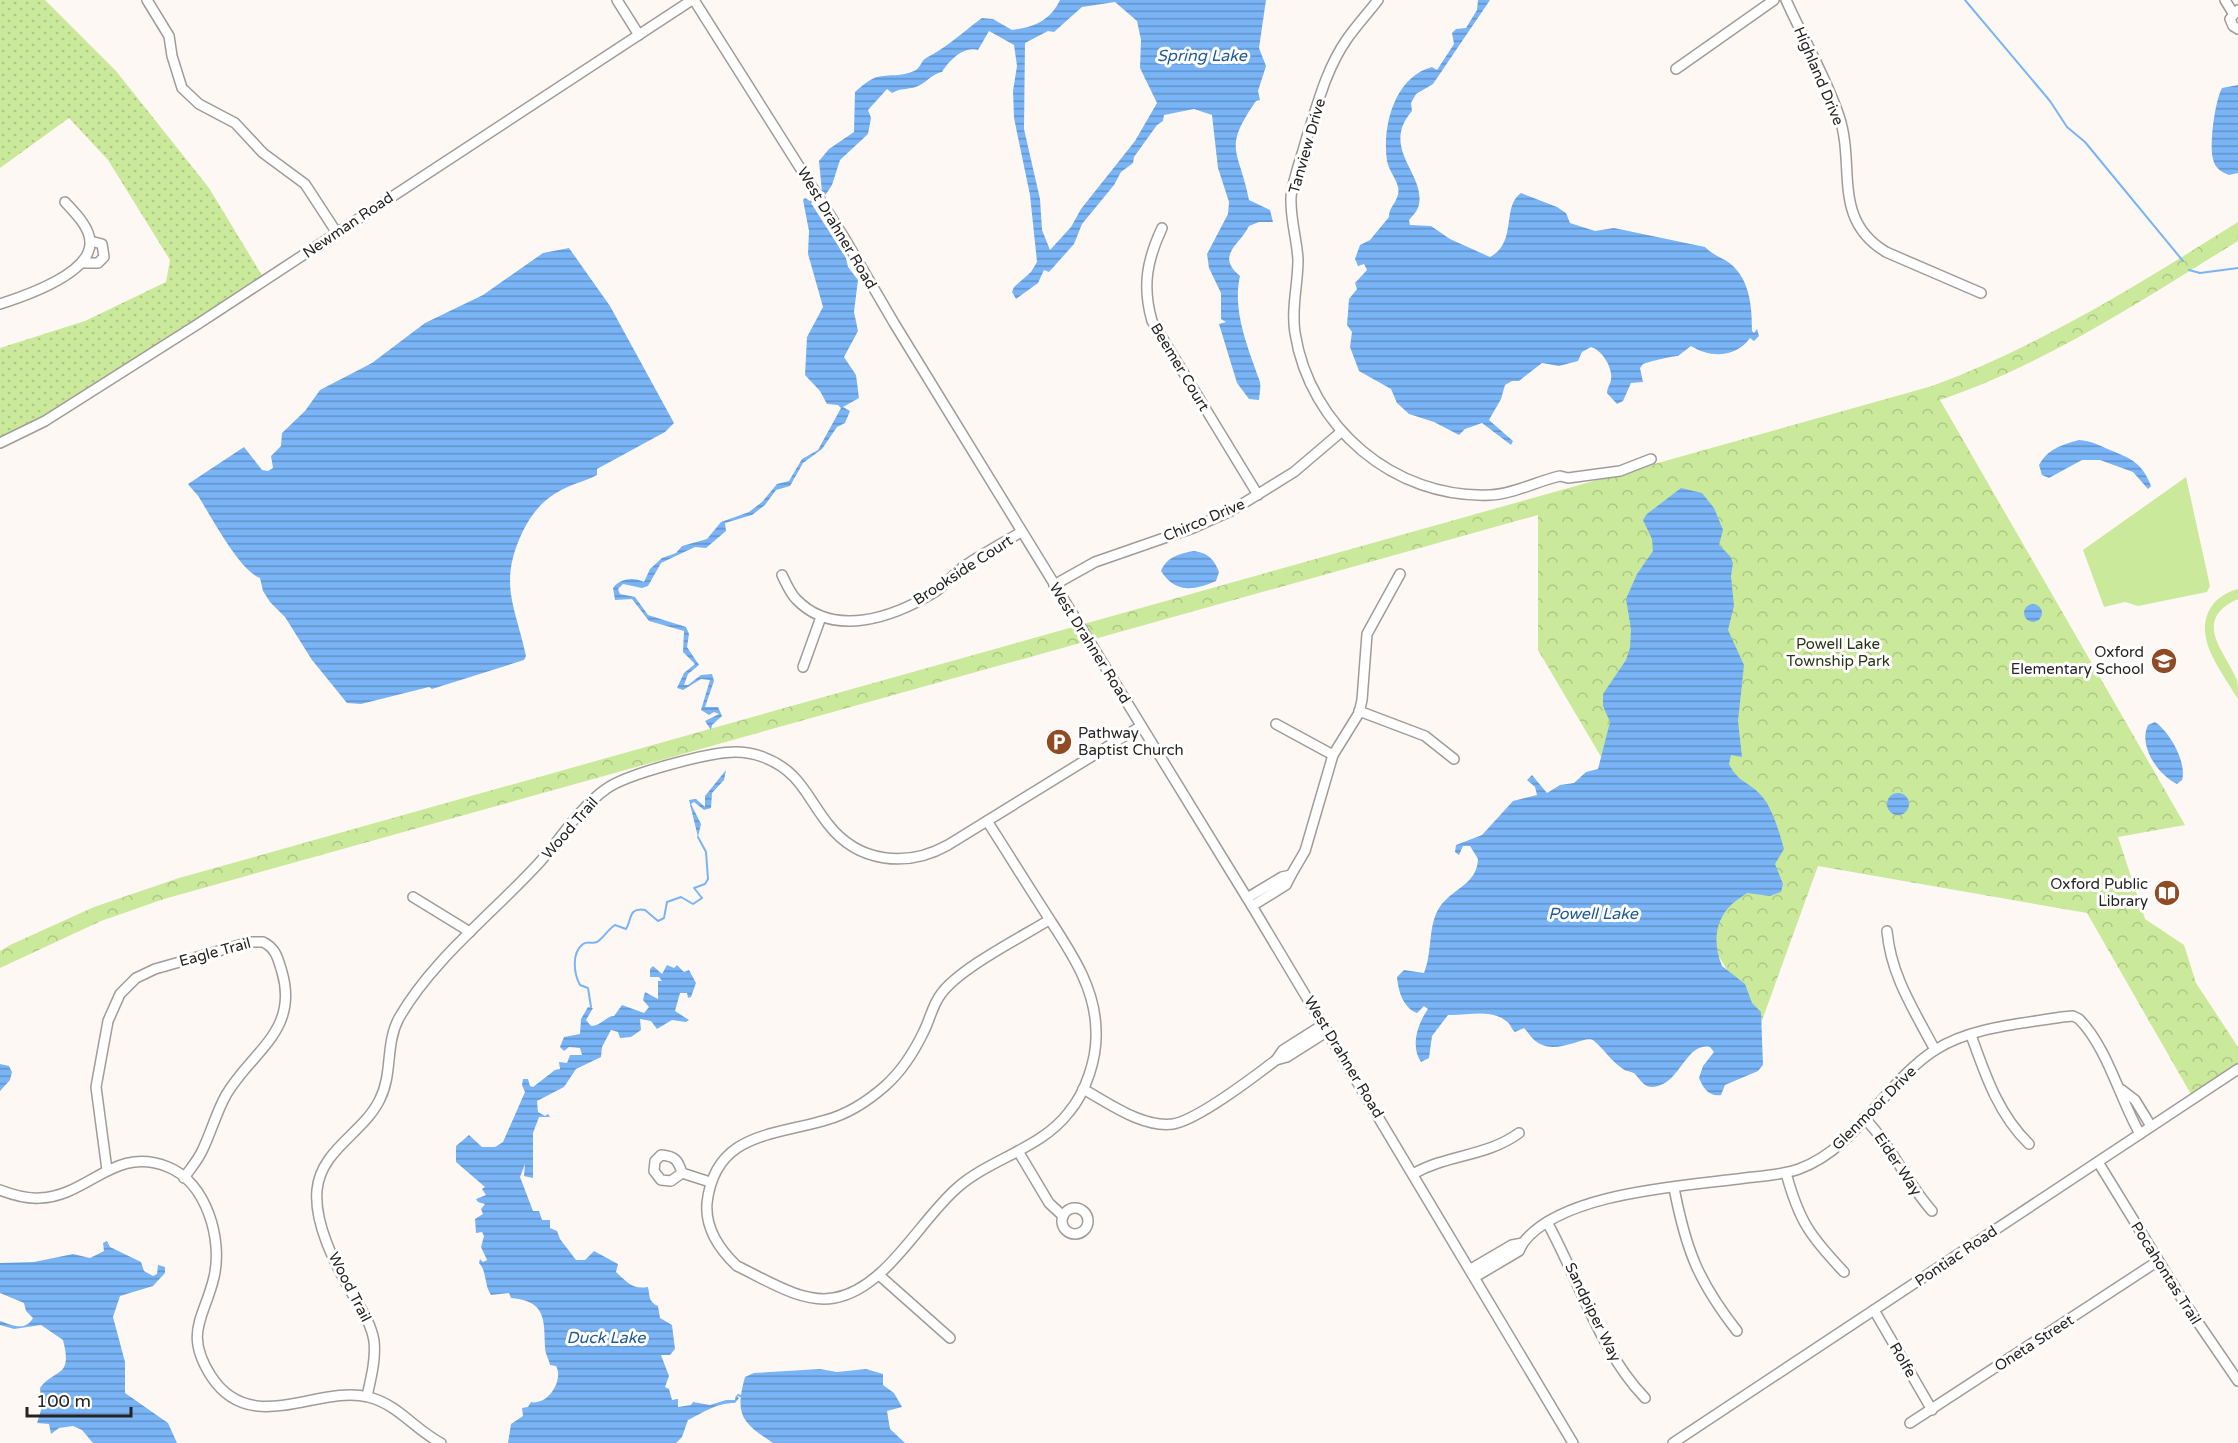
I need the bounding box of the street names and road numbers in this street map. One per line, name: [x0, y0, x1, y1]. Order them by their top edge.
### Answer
street label: Highland Drive: [1790, 24, 1848, 128]
street label: Tanview Drive: [1285, 96, 1329, 196]
street label: West Drahner Road: [793, 164, 881, 292]
street label: Newman Road: [299, 188, 397, 262]
street label: Beemer Court: [1147, 320, 1213, 414]
street label: Chirco Drive: [1161, 495, 1247, 545]
street label: Brookside Court: [910, 531, 1016, 609]
street label: West Drahner Road: [1045, 579, 1135, 707]
street label: Wood Trail: [538, 793, 602, 863]
street label: Eagle Trail: [177, 934, 253, 970]
street label: West Drahner Road: [1300, 993, 1388, 1121]
street label: Glenmoor Drive: [1828, 1062, 1920, 1154]
street label: Eider Way: [1870, 1129, 1926, 1199]
street label: Pocahontas Trail: [2127, 1218, 2205, 1328]
street label: Pontiac Road: [1911, 1222, 2001, 1290]
street label: Wood Trail: [325, 1249, 375, 1325]
street label: Sandpiper Way: [1561, 1260, 1625, 1364]
street label: Oneta Street: [1991, 1311, 2077, 1375]
street label: Rolfe: [1886, 1339, 1920, 1381]

